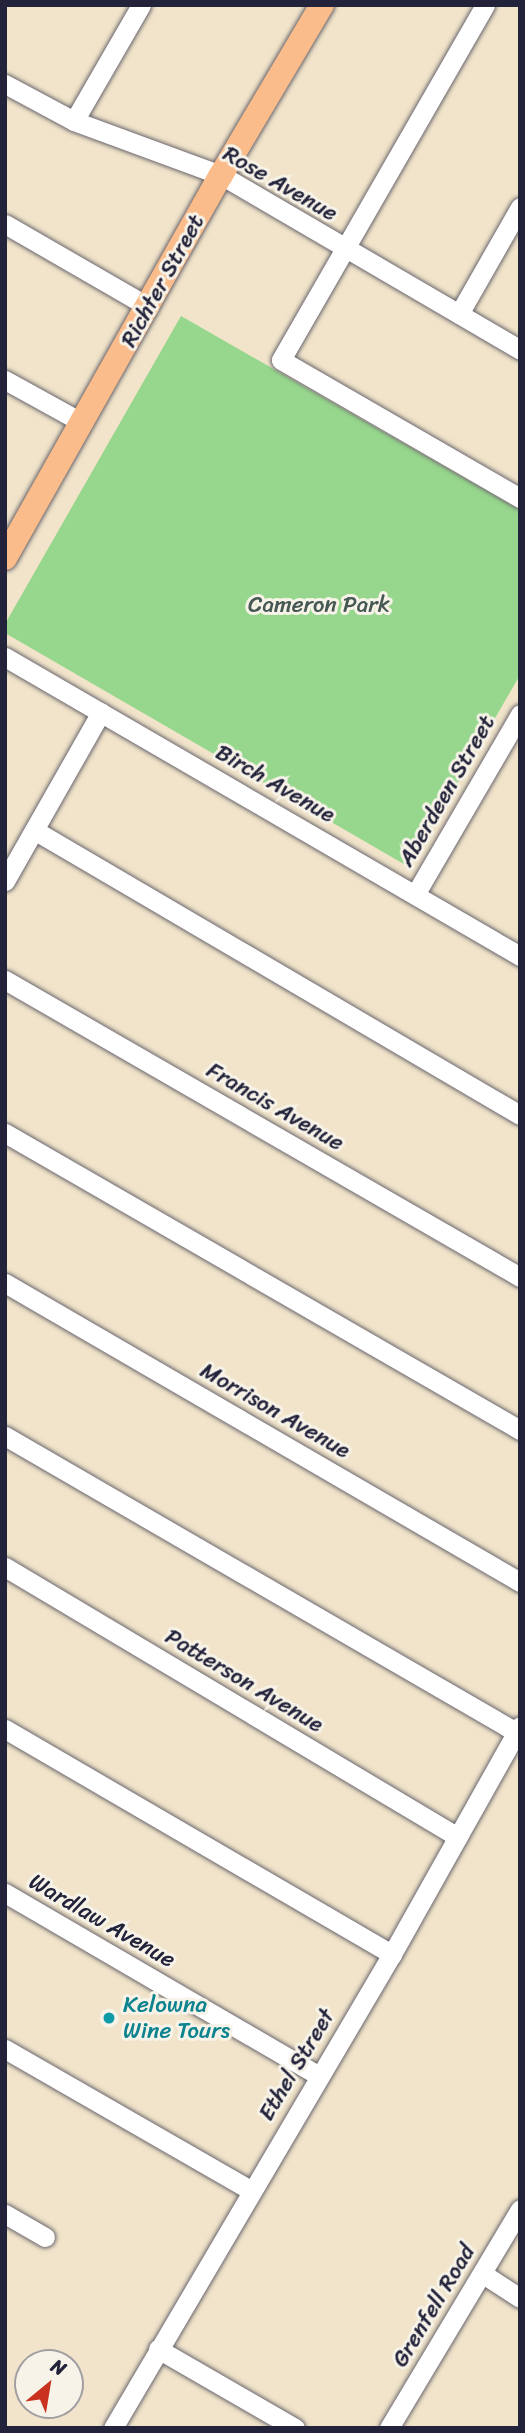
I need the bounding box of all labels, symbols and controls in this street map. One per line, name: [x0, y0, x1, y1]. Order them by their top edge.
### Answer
street label: Rose Avenue: [218, 140, 342, 228]
street label: Richter Street: [115, 210, 211, 352]
park label: Cameron Park: [248, 591, 390, 619]
street label: Aberdeen Street: [393, 711, 501, 871]
street label: Birch Avenue: [210, 739, 340, 829]
street label: Francis Avenue: [202, 1057, 348, 1157]
street label: Morrison Avenue: [195, 1357, 355, 1465]
street label: Patterson Avenue: [160, 1623, 328, 1739]
street label: Wardlaw Avenue: [24, 1868, 180, 1974]
place label: Kelowna Wine Tours: [123, 1991, 232, 2045]
street label: Ethel Street: [253, 2004, 341, 2126]
marker: Kelowna Wine Tours: [101, 2010, 117, 2026]
street label: Grenfell Road: [387, 2240, 481, 2372]
north arrow: [14, 2349, 84, 2419]
text: N: [45, 2350, 73, 2385]

